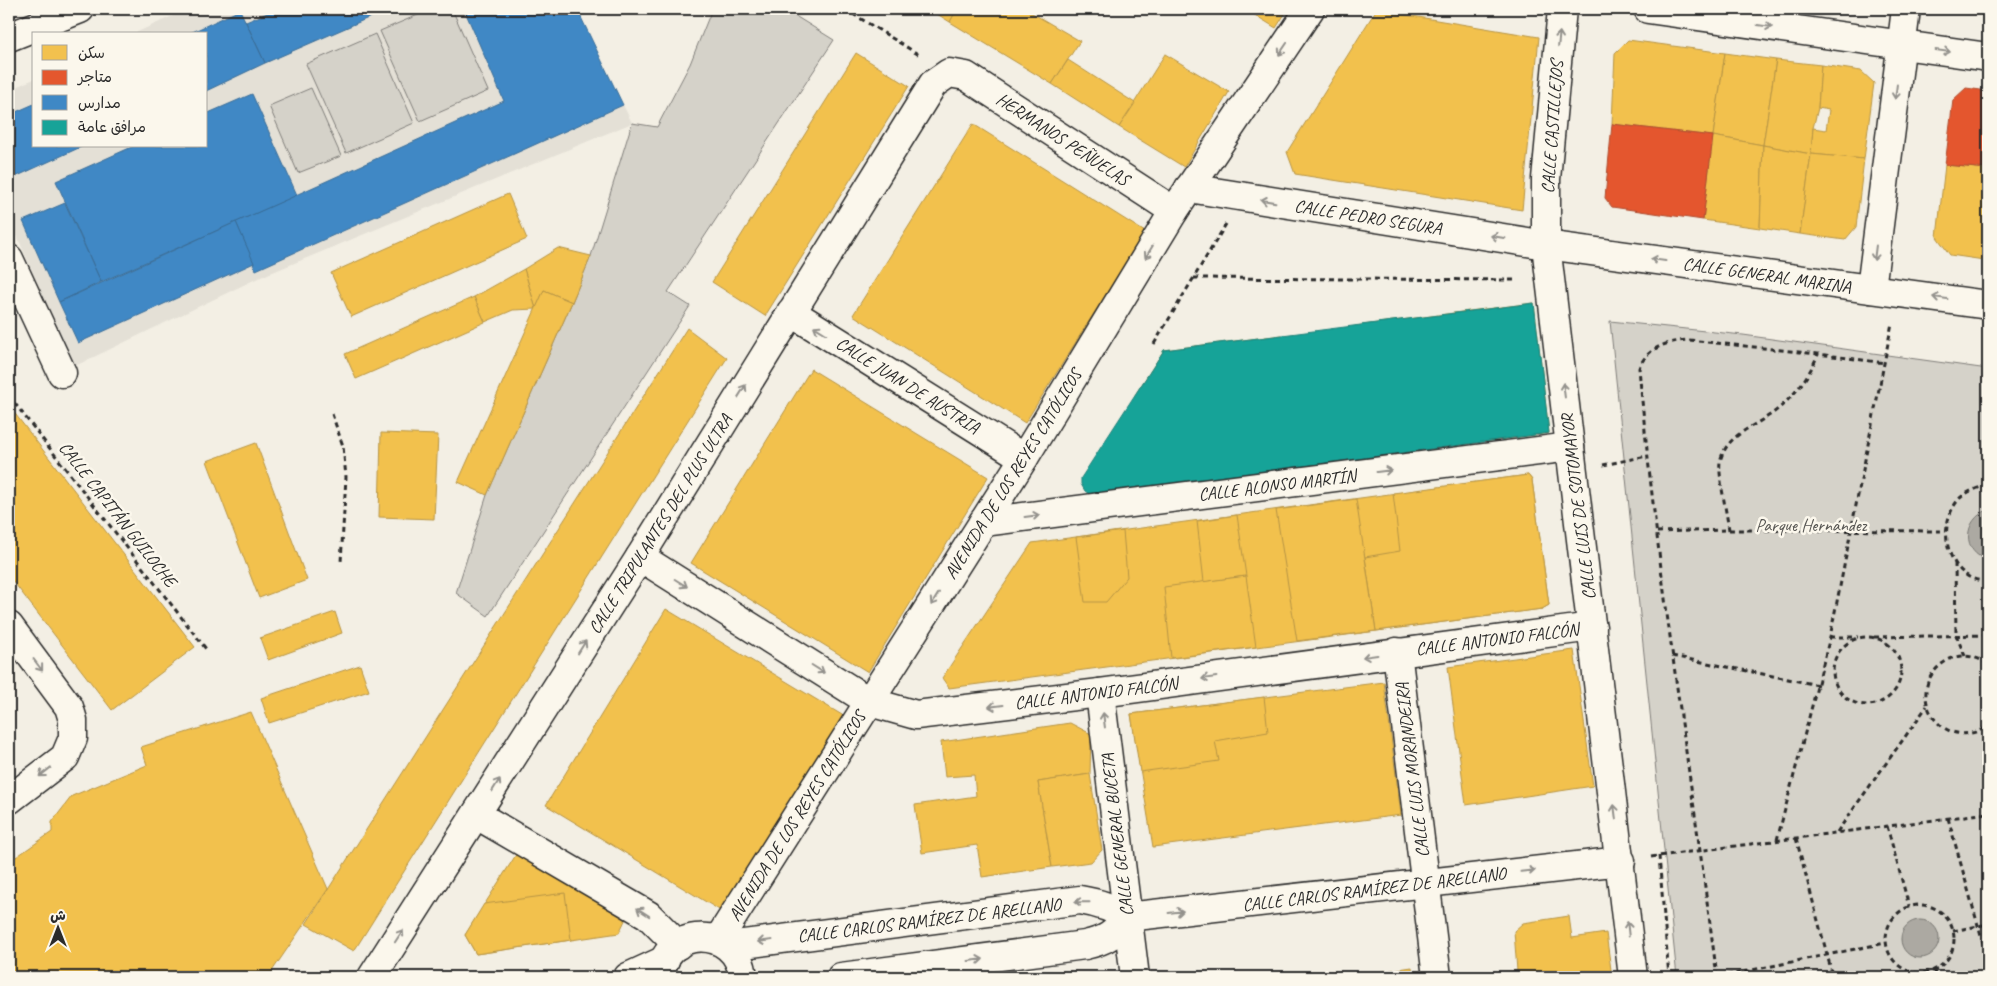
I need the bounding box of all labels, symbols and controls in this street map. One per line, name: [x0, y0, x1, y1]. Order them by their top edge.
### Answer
one-way arrow: [1757, 21, 1773, 31]
one-way arrow: [1554, 31, 1564, 47]
legend: [32, 32, 208, 148]
one-way arrow: [1278, 42, 1288, 56]
text: سكن: [78, 44, 105, 63]
one-way arrow: [1935, 46, 1951, 56]
street label: CALLE CASTILLEJOS: [1536, 57, 1568, 194]
text: متاجر: [76, 68, 112, 87]
one-way arrow: [1890, 84, 1900, 100]
street label: HERMANOS PEÑUELAS: [992, 88, 1136, 191]
text: مدارس: [78, 94, 121, 113]
text: مرافق عامة: [78, 118, 146, 137]
street label: CALLE PEDRO SEGURA: [1293, 195, 1444, 240]
one-way arrow: [1261, 196, 1277, 206]
one-way arrow: [1490, 232, 1506, 242]
one-way arrow: [1144, 245, 1154, 259]
one-way arrow: [1870, 245, 1880, 261]
street label: CALLE GENERAL MARINA: [1682, 252, 1853, 298]
one-way arrow: [1650, 255, 1666, 265]
one-way arrow: [1932, 293, 1948, 303]
one-way arrow: [813, 324, 827, 334]
street label: CALLE JUAN DE AUSTRIA: [832, 332, 985, 439]
street label: AVENIDA DE LOS REYES CATÓLICOS: [939, 362, 1088, 583]
one-way arrow: [1559, 383, 1569, 399]
one-way arrow: [738, 384, 748, 398]
street label: CALLE TRIPULANTES DEL PLUS ULTRA: [583, 409, 737, 638]
street label: CALLE LUIS DE SOTOMAYOR: [1555, 411, 1600, 601]
street label: CALLE CAPITÁN GUILOCHE: [54, 437, 183, 593]
street label: CALLE ALONSO MARTÍN: [1197, 464, 1360, 506]
one-way arrow: [1375, 466, 1391, 476]
one-way arrow: [1023, 511, 1039, 521]
park label: Parque Hernández: [1756, 514, 1868, 536]
one-way arrow: [673, 578, 687, 588]
one-way arrow: [930, 591, 940, 605]
street label: CALLE ANTONIO FALCÓN: [1414, 618, 1583, 660]
one-way arrow: [578, 641, 588, 655]
one-way arrow: [1363, 651, 1379, 661]
one-way arrow: [33, 658, 43, 672]
one-way arrow: [811, 665, 825, 675]
street label: CALLE ANTONIO FALCÓN: [1013, 672, 1182, 714]
one-way arrow: [1202, 674, 1218, 684]
street label: CALLE LUIS MORANDEIRA: [1390, 680, 1434, 859]
one-way arrow: [988, 701, 1004, 711]
street label: AVENIDA DE LOS REYES CATÓLICOS: [723, 704, 872, 925]
one-way arrow: [1099, 713, 1109, 729]
street label: CALLE GENERAL BUCETA: [1096, 751, 1138, 918]
one-way arrow: [39, 767, 52, 778]
one-way arrow: [491, 778, 501, 792]
one-way arrow: [1610, 805, 1620, 821]
street label: CALLE CARLOS RAMÍREZ DE ARELLANO: [1241, 862, 1509, 916]
one-way arrow: [1520, 866, 1536, 876]
street label: CALLE CARLOS RAMÍREZ DE ARELLANO: [796, 893, 1064, 947]
one-way arrow: [1074, 897, 1090, 906]
north arrow: [32, 904, 82, 954]
one-way arrow: [636, 906, 650, 916]
text: ش: [50, 907, 66, 924]
one-way arrow: [1167, 907, 1183, 917]
one-way arrow: [1623, 921, 1633, 937]
one-way arrow: [394, 930, 404, 944]
one-way arrow: [757, 936, 773, 946]
one-way arrow: [968, 954, 984, 964]

